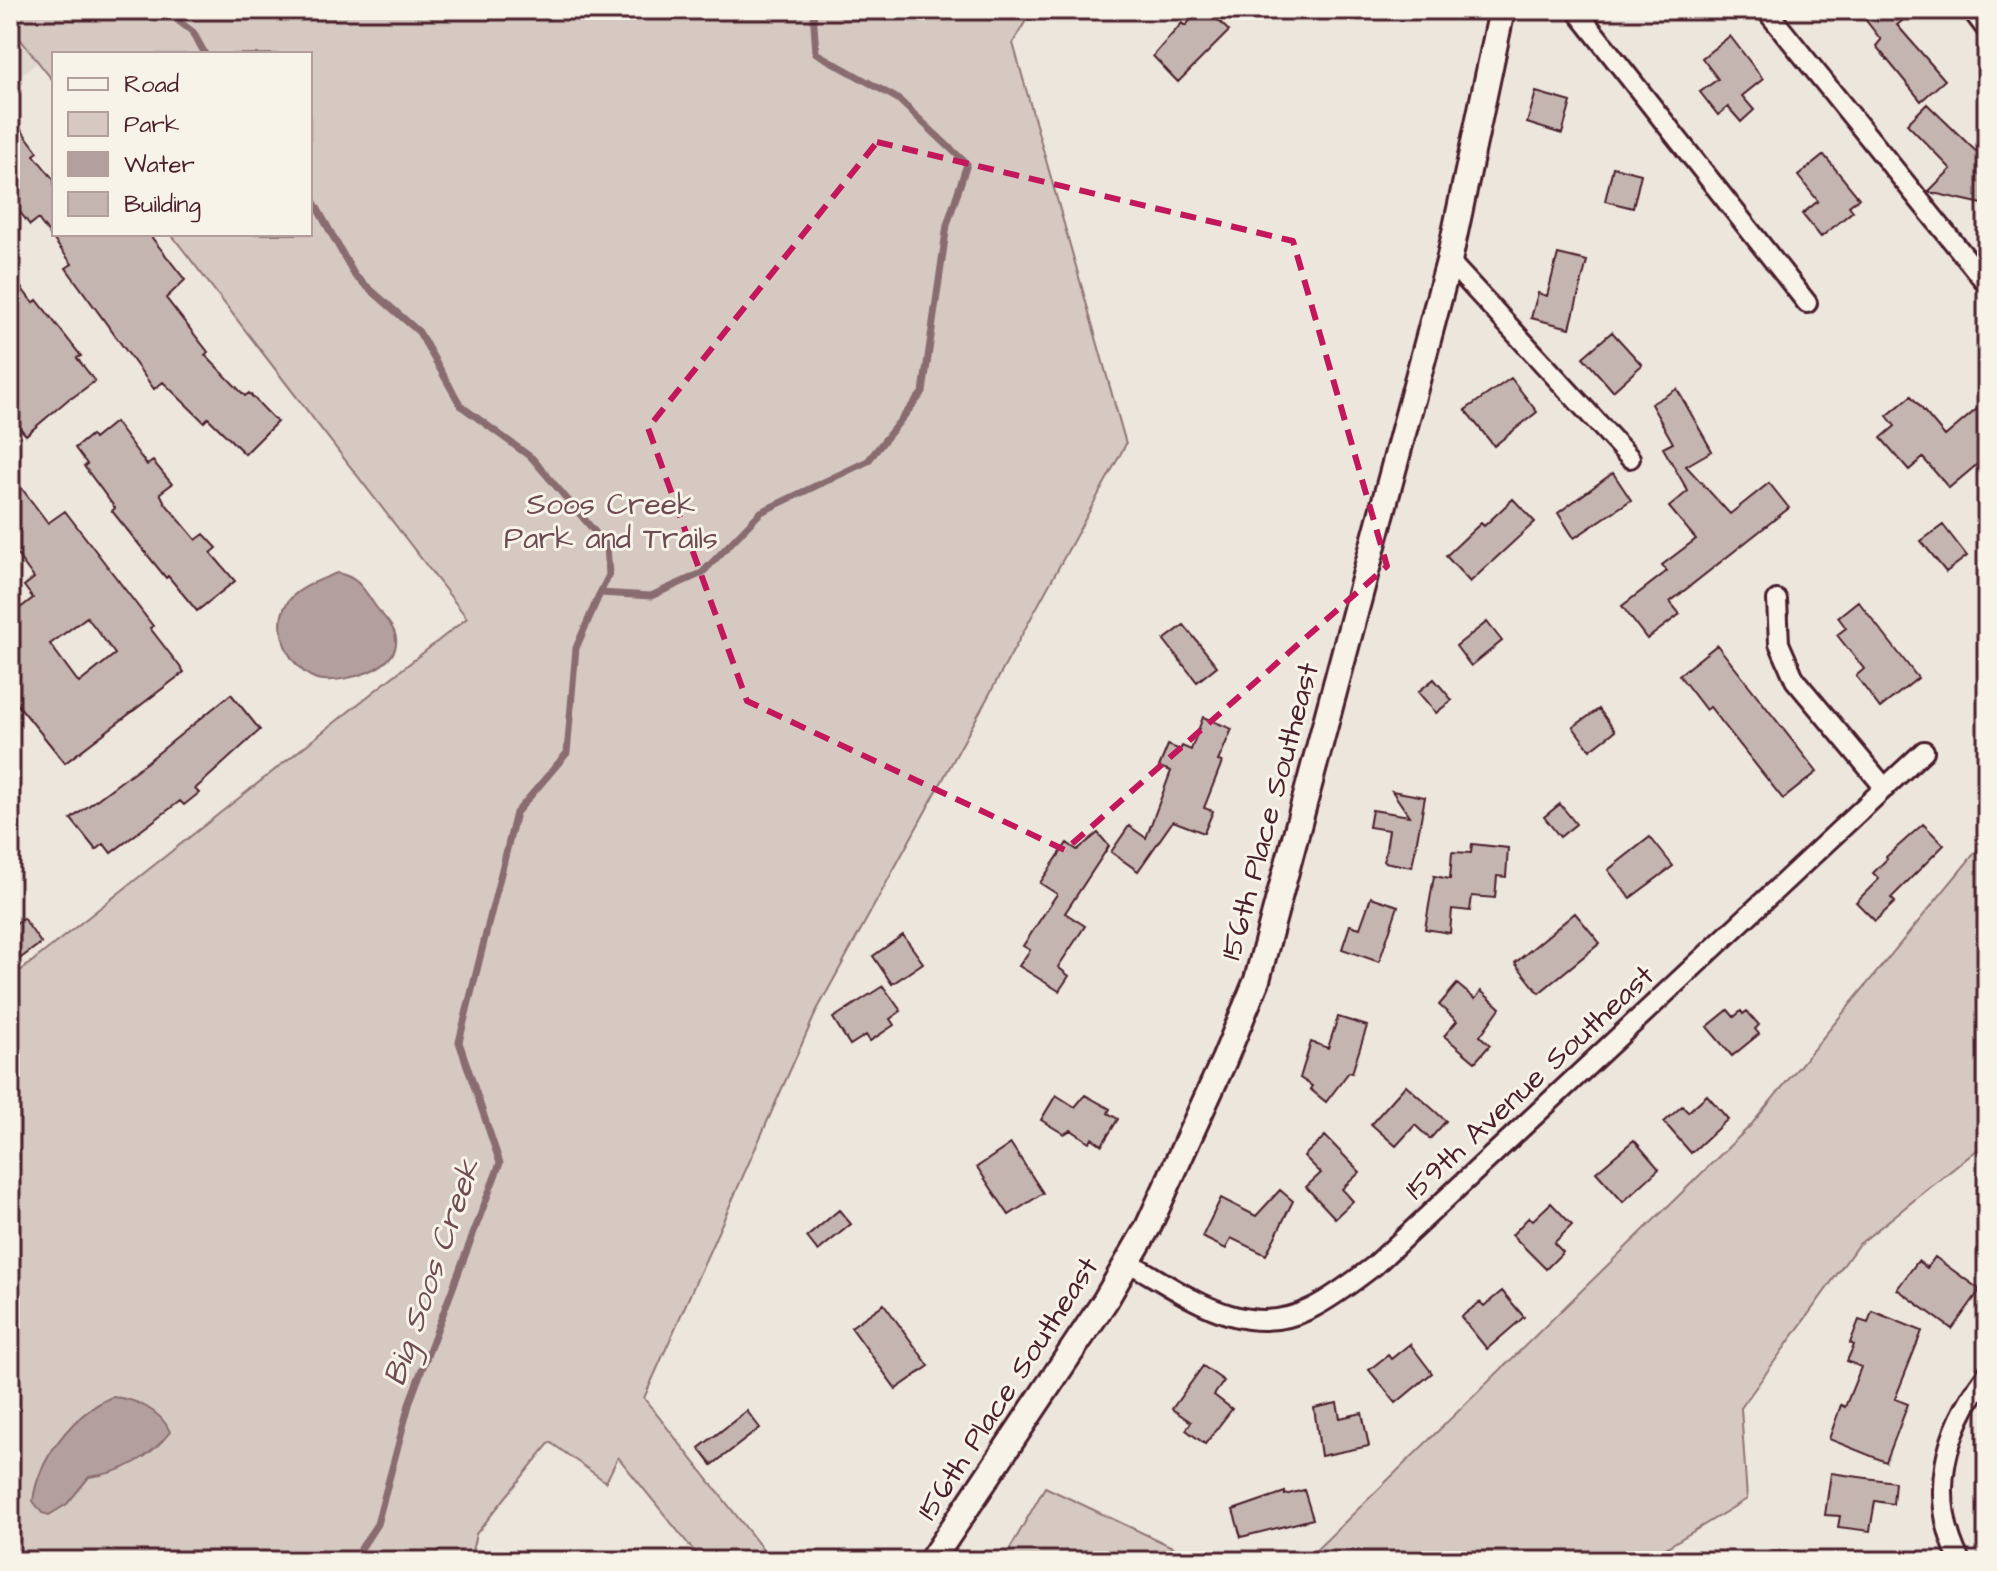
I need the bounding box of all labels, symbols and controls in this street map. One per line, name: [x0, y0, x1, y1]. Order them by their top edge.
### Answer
legend: [52, 52, 312, 236]
text: Road: [124, 68, 179, 102]
text: Park: [124, 108, 180, 142]
text: Water: [124, 148, 195, 182]
text: Building: [124, 188, 201, 223]
park label: Soos Creek Park and Trails: [504, 484, 718, 560]
street label: 156th Place Southeast: [1210, 658, 1330, 965]
street label: 159th Avenue Southeast: [1396, 956, 1664, 1210]
water label: Big Soos Creek: [373, 1152, 494, 1392]
street label: 156th Place Southeast: [907, 1249, 1109, 1528]

